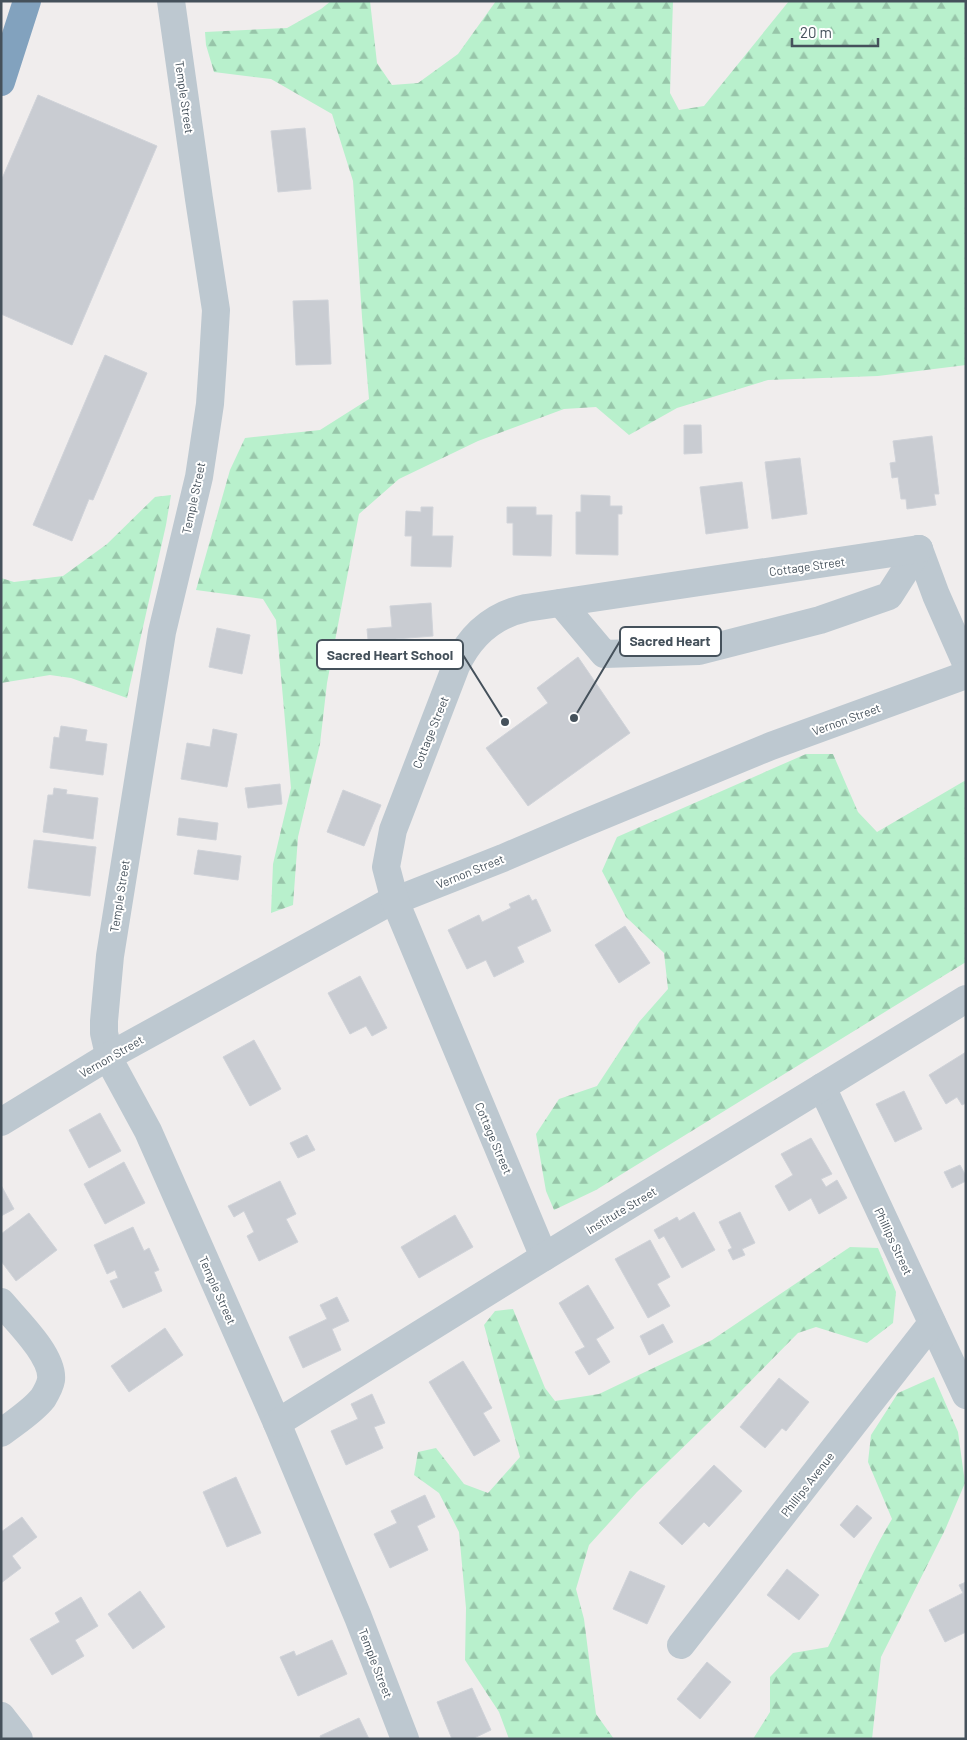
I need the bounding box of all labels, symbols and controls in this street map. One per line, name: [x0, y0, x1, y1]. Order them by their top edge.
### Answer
scale bar: [792, 15, 878, 47]
text: 20 m: [800, 23, 832, 41]
street label: Temple Street: [173, 60, 197, 134]
street label: Temple Street: [179, 461, 207, 535]
street label: Cottage Street: [768, 554, 846, 578]
callout: Sacred Heart: [620, 627, 721, 656]
text: Sacred Heart: [629, 632, 711, 649]
callout: Sacred Heart School: [317, 640, 463, 669]
text: Sacred Heart School: [327, 646, 453, 663]
street label: Cottage Street: [409, 694, 451, 770]
street label: Vernon Street: [810, 700, 882, 738]
street label: Vernon Street: [434, 851, 506, 891]
street label: Temple Street: [106, 859, 132, 933]
street label: Vernon Street: [76, 1032, 146, 1080]
street label: Cottage Street: [473, 1100, 515, 1176]
street label: Institute Street: [583, 1184, 659, 1236]
street label: Phillips Street: [872, 1205, 916, 1277]
street label: Temple Street: [197, 1254, 239, 1326]
street label: Phillips Avenue: [777, 1449, 837, 1519]
street label: Temple Street: [356, 1626, 396, 1700]

